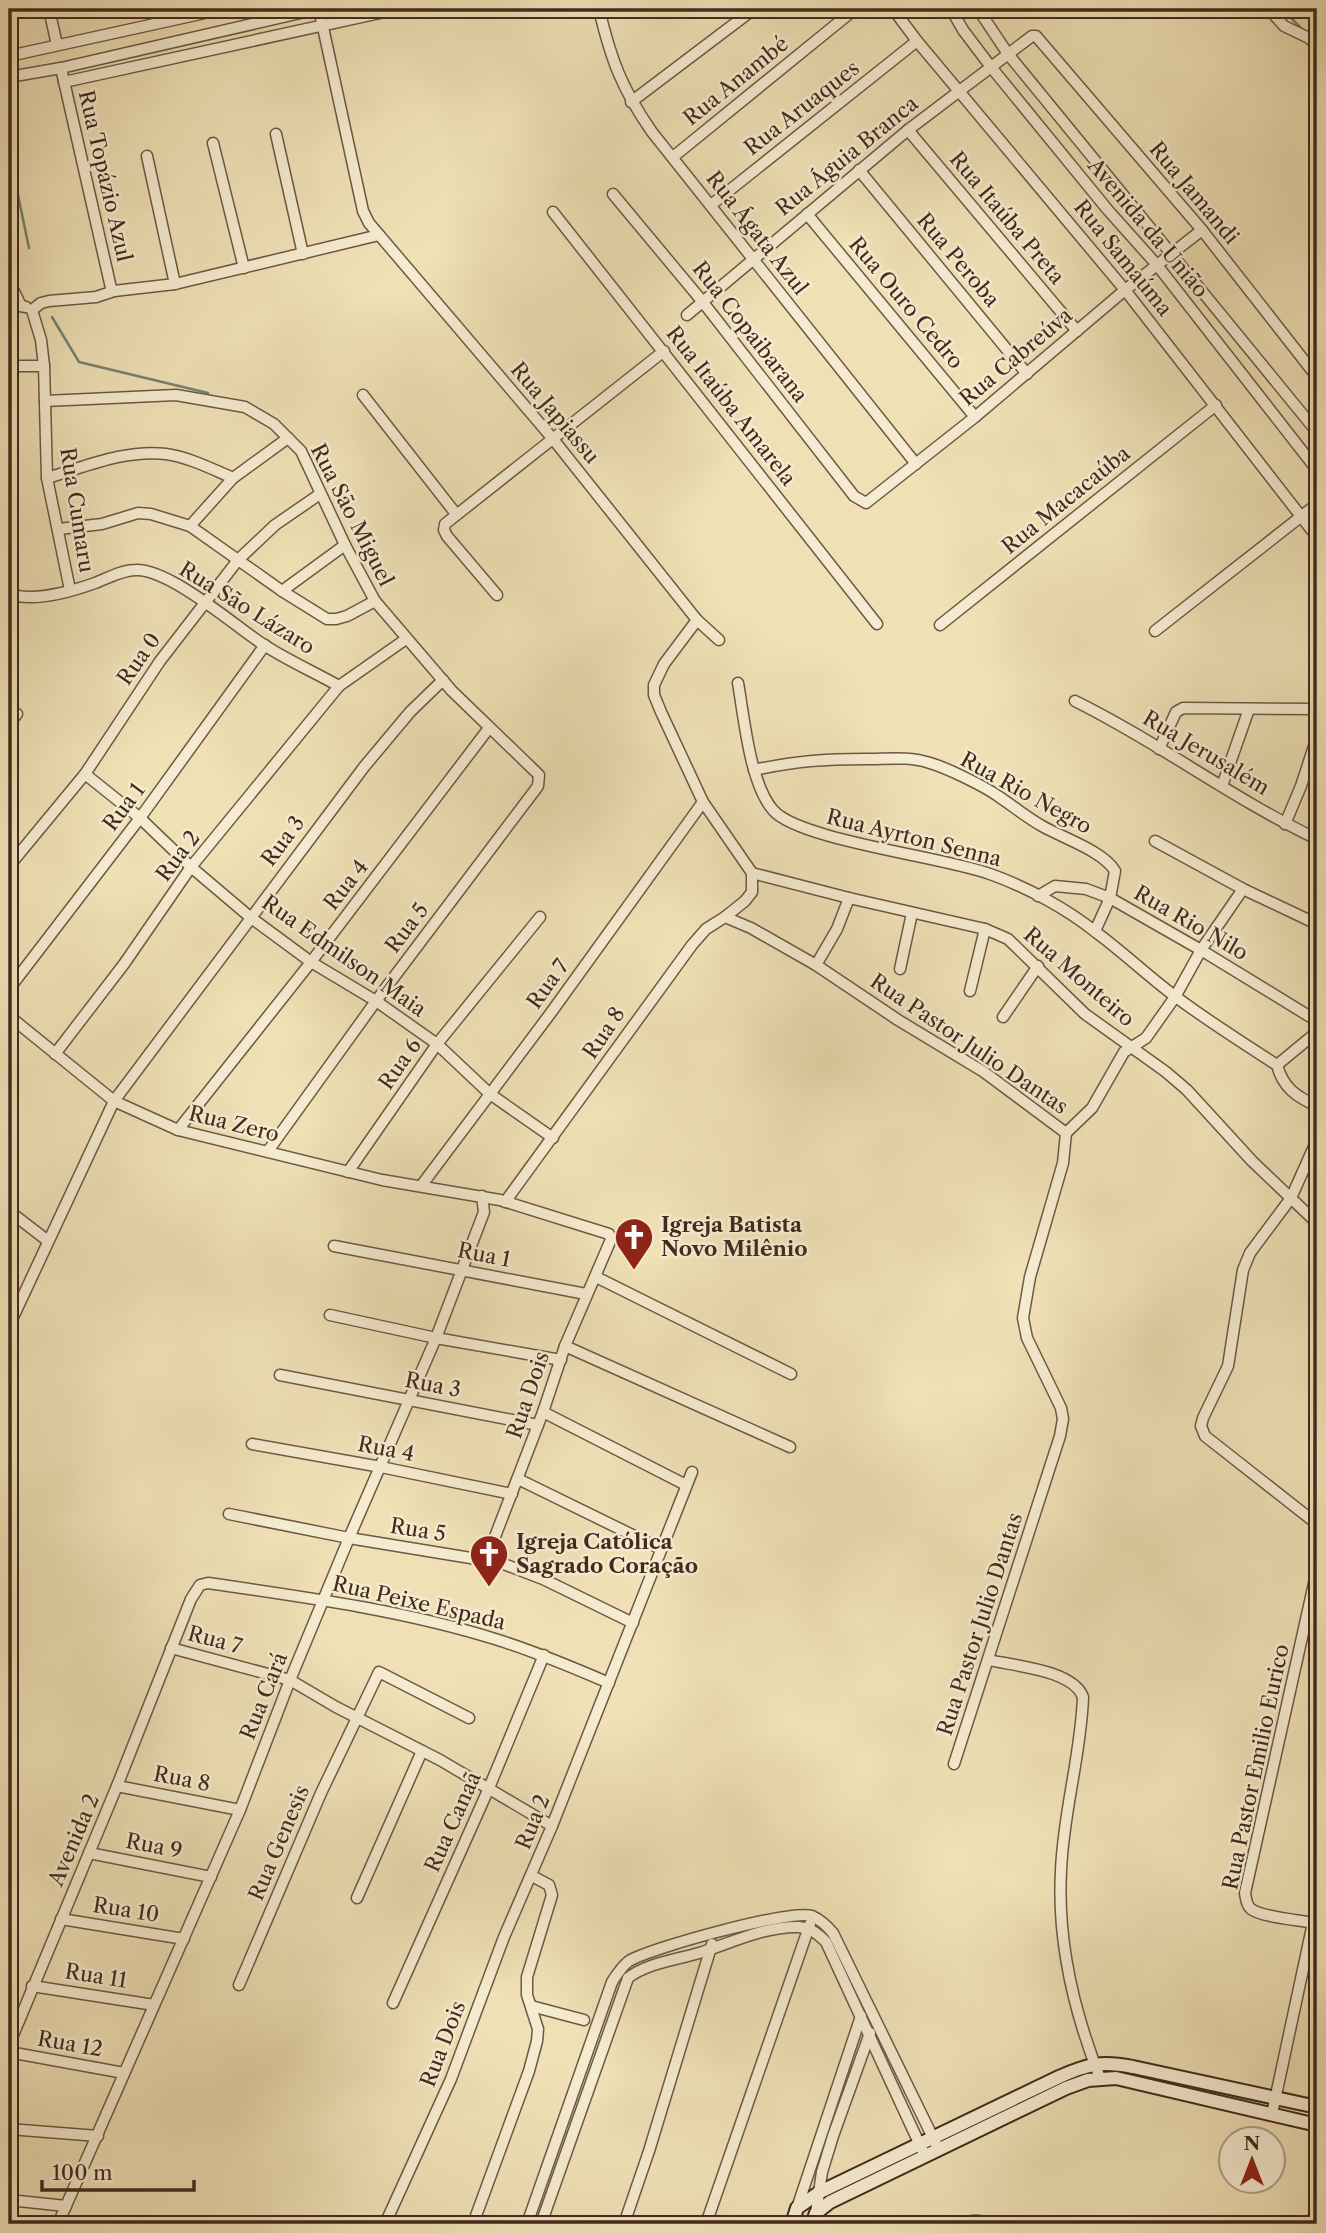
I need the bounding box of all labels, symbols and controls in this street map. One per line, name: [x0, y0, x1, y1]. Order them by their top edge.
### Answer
street label: Rua Anambé: [678, 31, 793, 130]
street label: Rua Aruaques: [739, 55, 864, 160]
street label: Rua Topázio Azul: [74, 88, 137, 264]
street label: Rua Águia Branca: [770, 90, 924, 221]
street label: Rua Jamandi: [1144, 136, 1244, 249]
street label: Rua Itaúba Preta: [945, 146, 1071, 290]
street label: Avenida da União: [1082, 152, 1214, 302]
street label: Rua Ágata Azul: [701, 166, 813, 299]
street label: Rua Samaúma: [1069, 195, 1178, 321]
street label: Rua Peroba: [912, 208, 1006, 312]
street label: Rua Ouro Cedro: [844, 232, 969, 374]
street label: Rua Copaibarana: [688, 256, 814, 408]
street label: Rua Cabreúva: [954, 302, 1078, 411]
street label: Rua Itaúba Amarela: [661, 321, 802, 491]
street label: Rua Japiassu: [506, 357, 605, 468]
street label: Rua São Miguel: [306, 439, 399, 590]
street label: Rua Macacaúba: [997, 440, 1135, 559]
street label: Rua Cumaru: [55, 446, 100, 574]
street label: Rua São Lázaro: [175, 556, 320, 659]
street label: Rua 0: [112, 628, 165, 690]
street label: Rua Jerusalém: [1138, 705, 1274, 800]
street label: Rua Rio Negro: [956, 746, 1096, 839]
street label: Rua 1: [98, 778, 150, 836]
street label: Rua Ayrton Senna: [824, 804, 1005, 872]
street label: Rua 3: [256, 811, 310, 871]
street label: Rua 2: [151, 825, 205, 886]
street label: Rua 4: [318, 855, 373, 915]
street label: Rua Rio Nilo: [1130, 880, 1253, 965]
street label: Rua Edmilson Maia: [257, 890, 432, 1022]
street label: Rua 5: [380, 898, 433, 958]
street label: Rua Monteiro: [1019, 922, 1140, 1031]
street label: Rua 7: [521, 954, 574, 1013]
street label: Rua Pastor Julio Dantas: [866, 968, 1073, 1119]
street label: Rua 8: [577, 1002, 630, 1063]
street label: Rua 6: [373, 1033, 426, 1094]
street label: Rua Zero: [186, 1100, 282, 1147]
place label: Igreja Batista Novo Milênio: [661, 1212, 808, 1261]
church icon: Igreja Batista Novo Milênio: [613, 1216, 655, 1271]
street label: Rua 1: [455, 1237, 513, 1272]
street label: Rua Dois: [501, 1348, 554, 1442]
street label: Rua 3: [403, 1367, 463, 1402]
street label: Rua 4: [356, 1431, 416, 1466]
street label: Rua Pastor Julio Dantas: [932, 1509, 1027, 1738]
street label: Rua 5: [388, 1513, 448, 1546]
place label: Igreja Católica Sagrado Coração: [516, 1529, 698, 1578]
church icon: Igreja Católica Sagrado Coração: [468, 1533, 510, 1588]
street label: Rua Peixe Espada: [330, 1570, 509, 1635]
street label: Rua 7: [185, 1620, 246, 1659]
street label: Rua Pastor Emilio Eurico: [1217, 1642, 1294, 1892]
street label: Rua Cará: [235, 1648, 293, 1743]
street label: Rua 8: [152, 1761, 213, 1796]
street label: Rua Canaã: [419, 1767, 486, 1876]
street label: Rua Genesis: [243, 1781, 314, 1904]
street label: Avenida 2: [43, 1790, 104, 1891]
street label: Rua 2: [510, 1791, 555, 1853]
street label: Rua 9: [124, 1828, 184, 1863]
street label: Rua 10: [91, 1892, 161, 1927]
street label: Rua 11: [63, 1958, 129, 1993]
street label: Rua Dois: [415, 1997, 470, 2090]
street label: Rua 12: [36, 2025, 105, 2062]
north arrow: [1218, 2124, 1288, 2194]
text: N: [1244, 2132, 1260, 2155]
scale bar: [42, 2149, 194, 2193]
text: 100 m: [52, 2160, 113, 2185]

